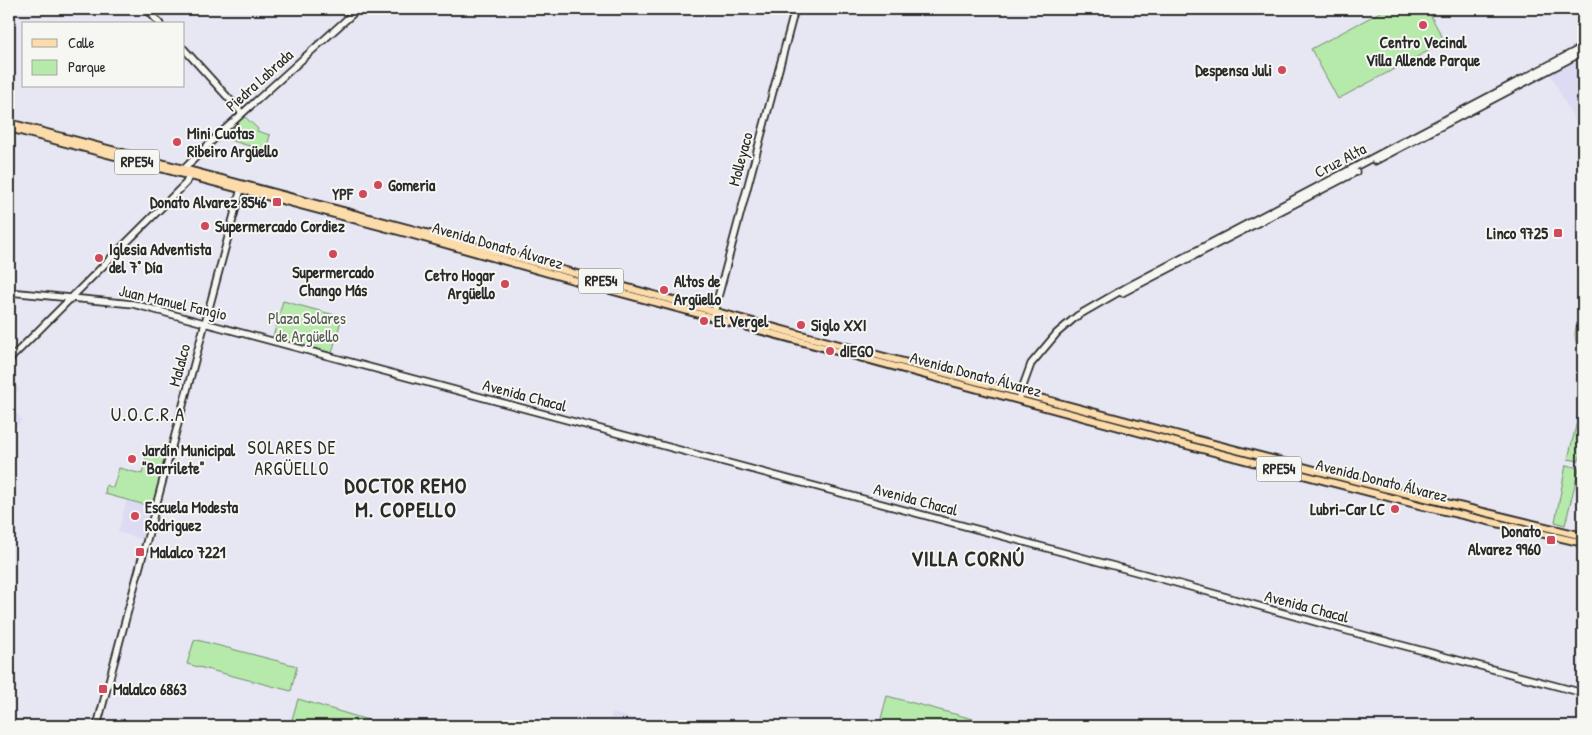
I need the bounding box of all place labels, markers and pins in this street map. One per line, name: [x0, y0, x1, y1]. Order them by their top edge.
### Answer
marker: Centro Vecinal Villa Allende Parque: [1417, 19, 1429, 31]
place label: Centro Vecinal Villa Allende Parque: [1366, 31, 1481, 72]
place label: Despensa Juli: [1195, 59, 1272, 82]
marker: Despensa Juli: [1276, 64, 1288, 76]
place label: Mini Cuotas Ribeiro Argüello: [187, 122, 278, 163]
marker: Mini Cuotas Ribeiro Argüello: [171, 136, 183, 148]
place label: Gomeria: [388, 174, 436, 196]
marker: Gomeria: [372, 179, 384, 191]
place label: YPF: [332, 183, 354, 205]
marker: YPF: [357, 188, 369, 200]
place label: Donato Alvarez 8546: [150, 191, 268, 213]
marker: Donato Alvarez 8546: [271, 196, 283, 208]
place label: Supermercado Cordiez: [215, 215, 345, 238]
marker: Supermercado Cordiez: [199, 220, 211, 232]
place label: Linco 9725: [1487, 222, 1548, 244]
marker: Linco 9725: [1552, 227, 1564, 239]
place label: Iglesia Adventista del 7° Día: [109, 238, 212, 278]
marker: Supermercado Chango Más: [327, 248, 339, 260]
marker: Iglesia Adventista del 7° Día: [93, 252, 105, 264]
place label: Supermercado Chango Más: [292, 261, 374, 302]
place label: Cetro Hogar Argüello: [425, 264, 496, 305]
place label: Altos de Argüello: [674, 270, 722, 311]
marker: Cetro Hogar Argüello: [499, 278, 511, 290]
marker: Altos de Argüello: [658, 284, 670, 296]
place label: El Vergel: [714, 310, 769, 333]
place label: Siglo XXI: [811, 314, 866, 337]
marker: El Vergel: [698, 315, 710, 327]
marker: Siglo XXI: [795, 319, 807, 331]
place label: dIEGO: [840, 340, 874, 362]
marker: dIEGO: [824, 345, 836, 357]
place label: Jardín Municipal "Barrilete": [142, 439, 236, 479]
marker: Jardín Municipal "Barrilete": [126, 453, 138, 465]
place label: Escuela Modesta Rodriguez: [145, 496, 239, 537]
place label: Lubri-Car LC: [1310, 498, 1385, 520]
marker: Lubri-Car LC: [1389, 503, 1401, 515]
marker: Escuela Modesta Rodriguez: [129, 510, 141, 522]
place label: Donato Alvarez 9960: [1468, 520, 1542, 560]
marker: Donato Alvarez 9960: [1545, 534, 1557, 546]
place label: Malalco 7221: [150, 541, 226, 563]
marker: Malalco 7221: [134, 546, 146, 558]
place label: Malalco 6863: [113, 678, 187, 700]
marker: Malalco 6863: [97, 683, 109, 695]

